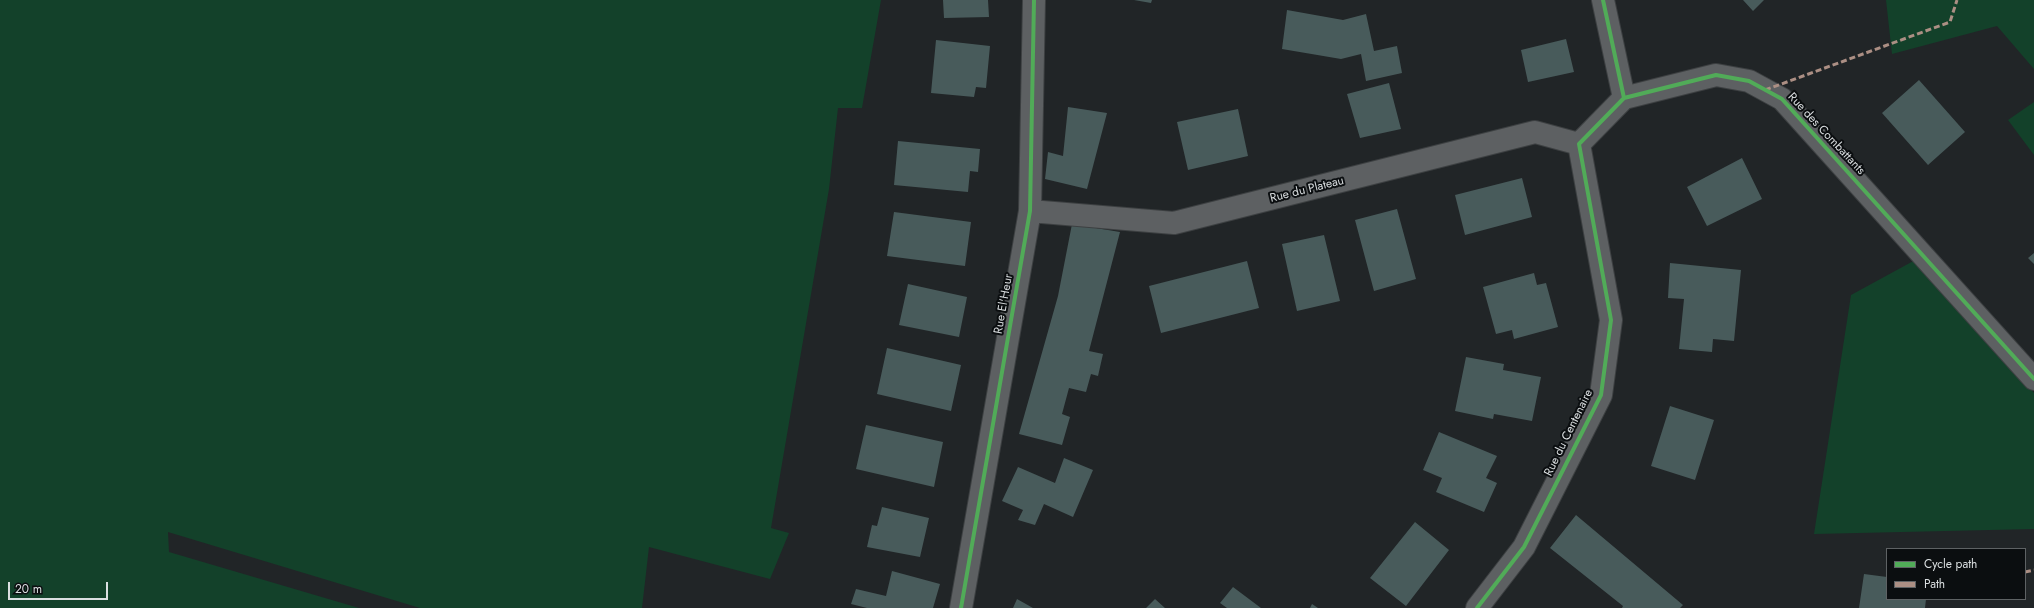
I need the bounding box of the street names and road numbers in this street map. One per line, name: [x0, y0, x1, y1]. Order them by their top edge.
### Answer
street label: Rue des Combattants: [1784, 90, 1868, 178]
street label: Rue du Plateau: [1268, 174, 1346, 206]
street label: Rue El'Heur: [992, 273, 1016, 335]
street label: Rue du Centenaire: [1542, 387, 1596, 479]

